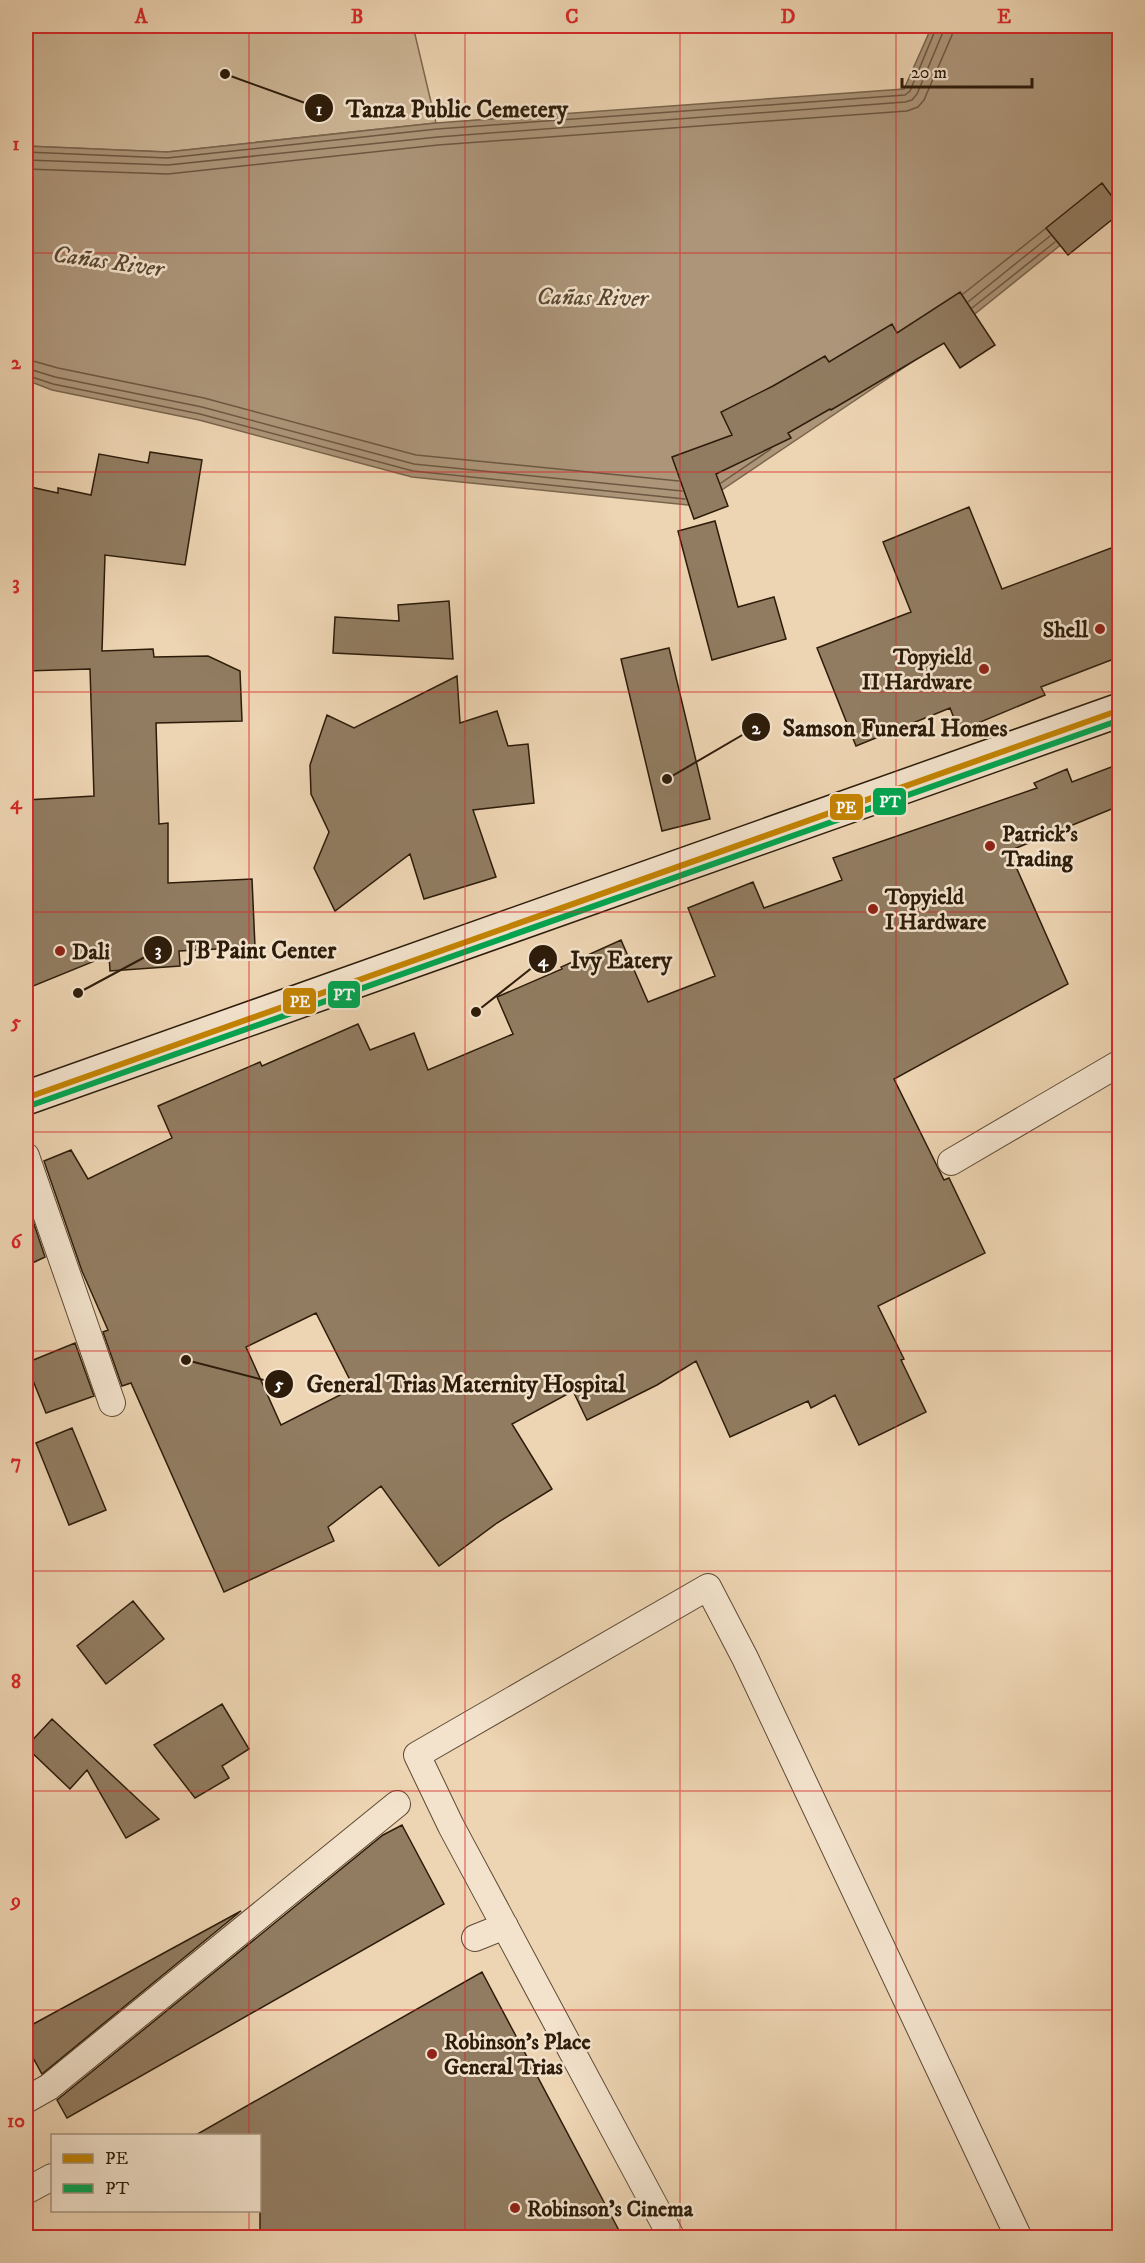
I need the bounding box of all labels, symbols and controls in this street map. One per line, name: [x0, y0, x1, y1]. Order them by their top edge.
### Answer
text: A: [134, 5, 149, 30]
text: B: [351, 5, 363, 30]
text: C: [565, 5, 579, 30]
text: D: [781, 5, 796, 30]
text: E: [997, 5, 1011, 30]
scale bar: [902, 51, 1032, 89]
text: 20 m: [911, 62, 947, 84]
callout: Tanza Public Cemetery: [304, 87, 580, 129]
text: Tanza Public Cemetery: [345, 95, 568, 125]
text: 1: [316, 99, 323, 121]
text: 1: [12, 132, 20, 157]
water label: Cañas River: [51, 239, 168, 285]
water label: Cañas River: [536, 282, 650, 314]
text: 2: [11, 351, 22, 376]
text: 3: [12, 571, 20, 596]
place label: Shell: [1043, 617, 1088, 644]
marker: Shell: [1093, 622, 1107, 636]
place label: Topyield II Hardware: [862, 644, 973, 696]
marker: Topyield II Hardware: [977, 662, 991, 676]
callout: Samson Funeral Homes: [741, 706, 1020, 748]
text: Samson Funeral Homes: [782, 714, 1008, 744]
text: 2: [752, 718, 762, 740]
line badge: PT: [872, 787, 907, 816]
text: 4: [10, 791, 23, 816]
text: PT: [879, 792, 902, 812]
line badge: PE: [829, 793, 864, 821]
text: PE: [836, 798, 857, 818]
place label: Patrick's Trading: [1001, 821, 1079, 873]
marker: Patrick's Trading: [983, 839, 997, 853]
place label: Topyield I Hardware: [884, 884, 986, 936]
marker: Topyield I Hardware: [866, 902, 880, 916]
callout: JB Paint Center: [143, 929, 348, 971]
text: JB Paint Center: [183, 936, 337, 966]
callout: Ivy Eatery: [528, 938, 684, 980]
place label: Dali: [72, 939, 110, 966]
text: 3: [155, 940, 162, 962]
marker: Dali: [53, 944, 67, 958]
text: Ivy Eatery: [570, 946, 672, 976]
text: 4: [537, 950, 549, 972]
line badge: PT: [327, 980, 361, 1009]
text: PT: [333, 985, 356, 1005]
line badge: PE: [282, 987, 317, 1015]
text: PE: [290, 992, 311, 1012]
text: 5: [10, 1010, 21, 1035]
text: 6: [11, 1230, 23, 1255]
callout: General Trias Maternity Hospital: [264, 1363, 637, 1405]
text: General Trias Maternity Hospital: [306, 1370, 626, 1400]
text: 5: [274, 1374, 284, 1396]
text: 7: [11, 1450, 21, 1475]
text: 8: [11, 1670, 21, 1695]
text: 9: [9, 1889, 21, 1914]
place label: Robinson's Place General Trias: [444, 2029, 591, 2081]
marker: Robinson's Place General Trias: [425, 2047, 439, 2061]
text: 10: [7, 2109, 25, 2134]
legend: [51, 2134, 261, 2212]
text: PE: [105, 2148, 128, 2170]
text: PT: [105, 2178, 130, 2200]
place label: Robinson's Cinema: [527, 2196, 694, 2223]
marker: Robinson's Cinema: [508, 2201, 522, 2215]

